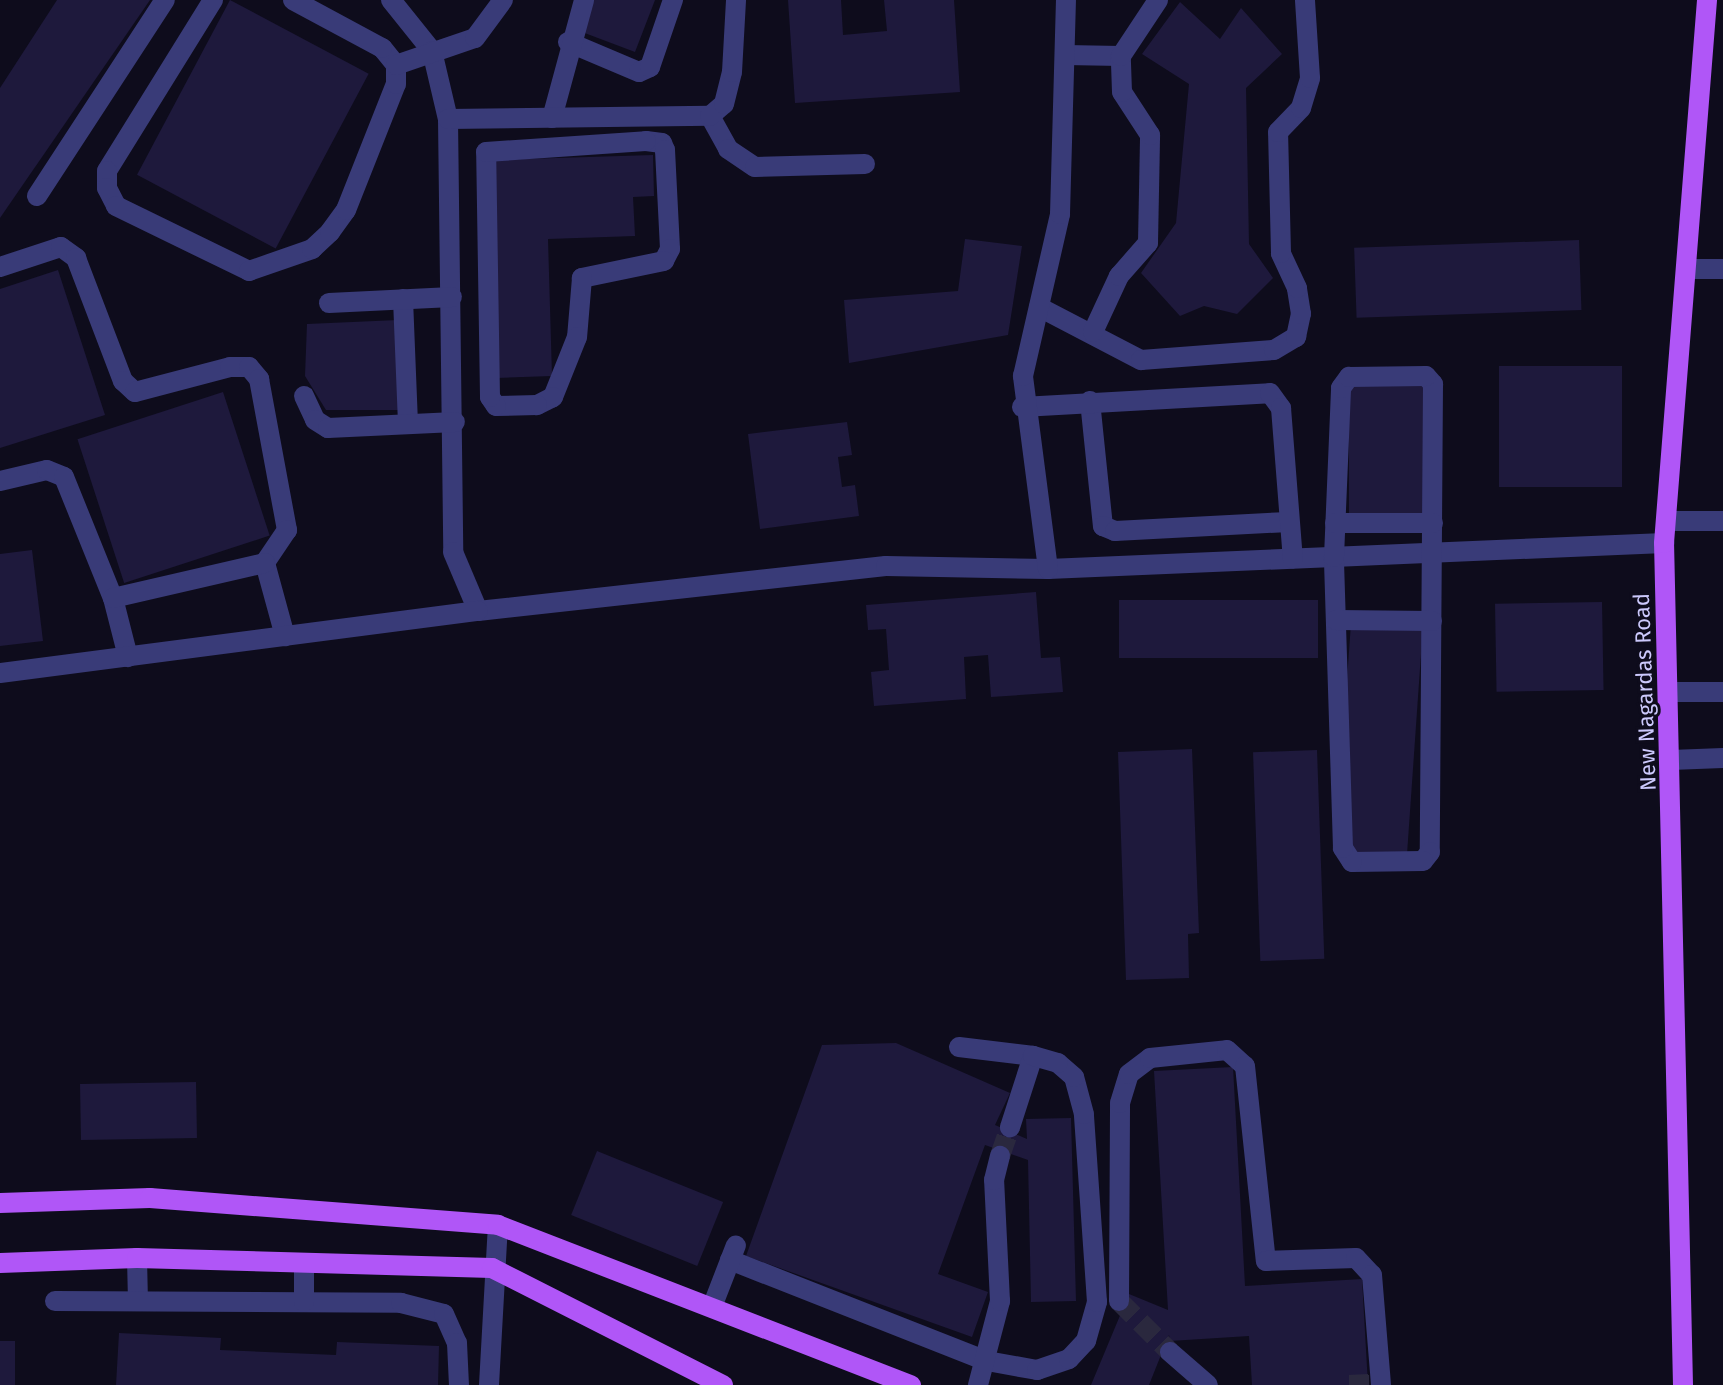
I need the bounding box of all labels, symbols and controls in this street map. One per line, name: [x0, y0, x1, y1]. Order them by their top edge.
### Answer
street label: New Nagardas Road: [1628, 593, 1662, 791]

